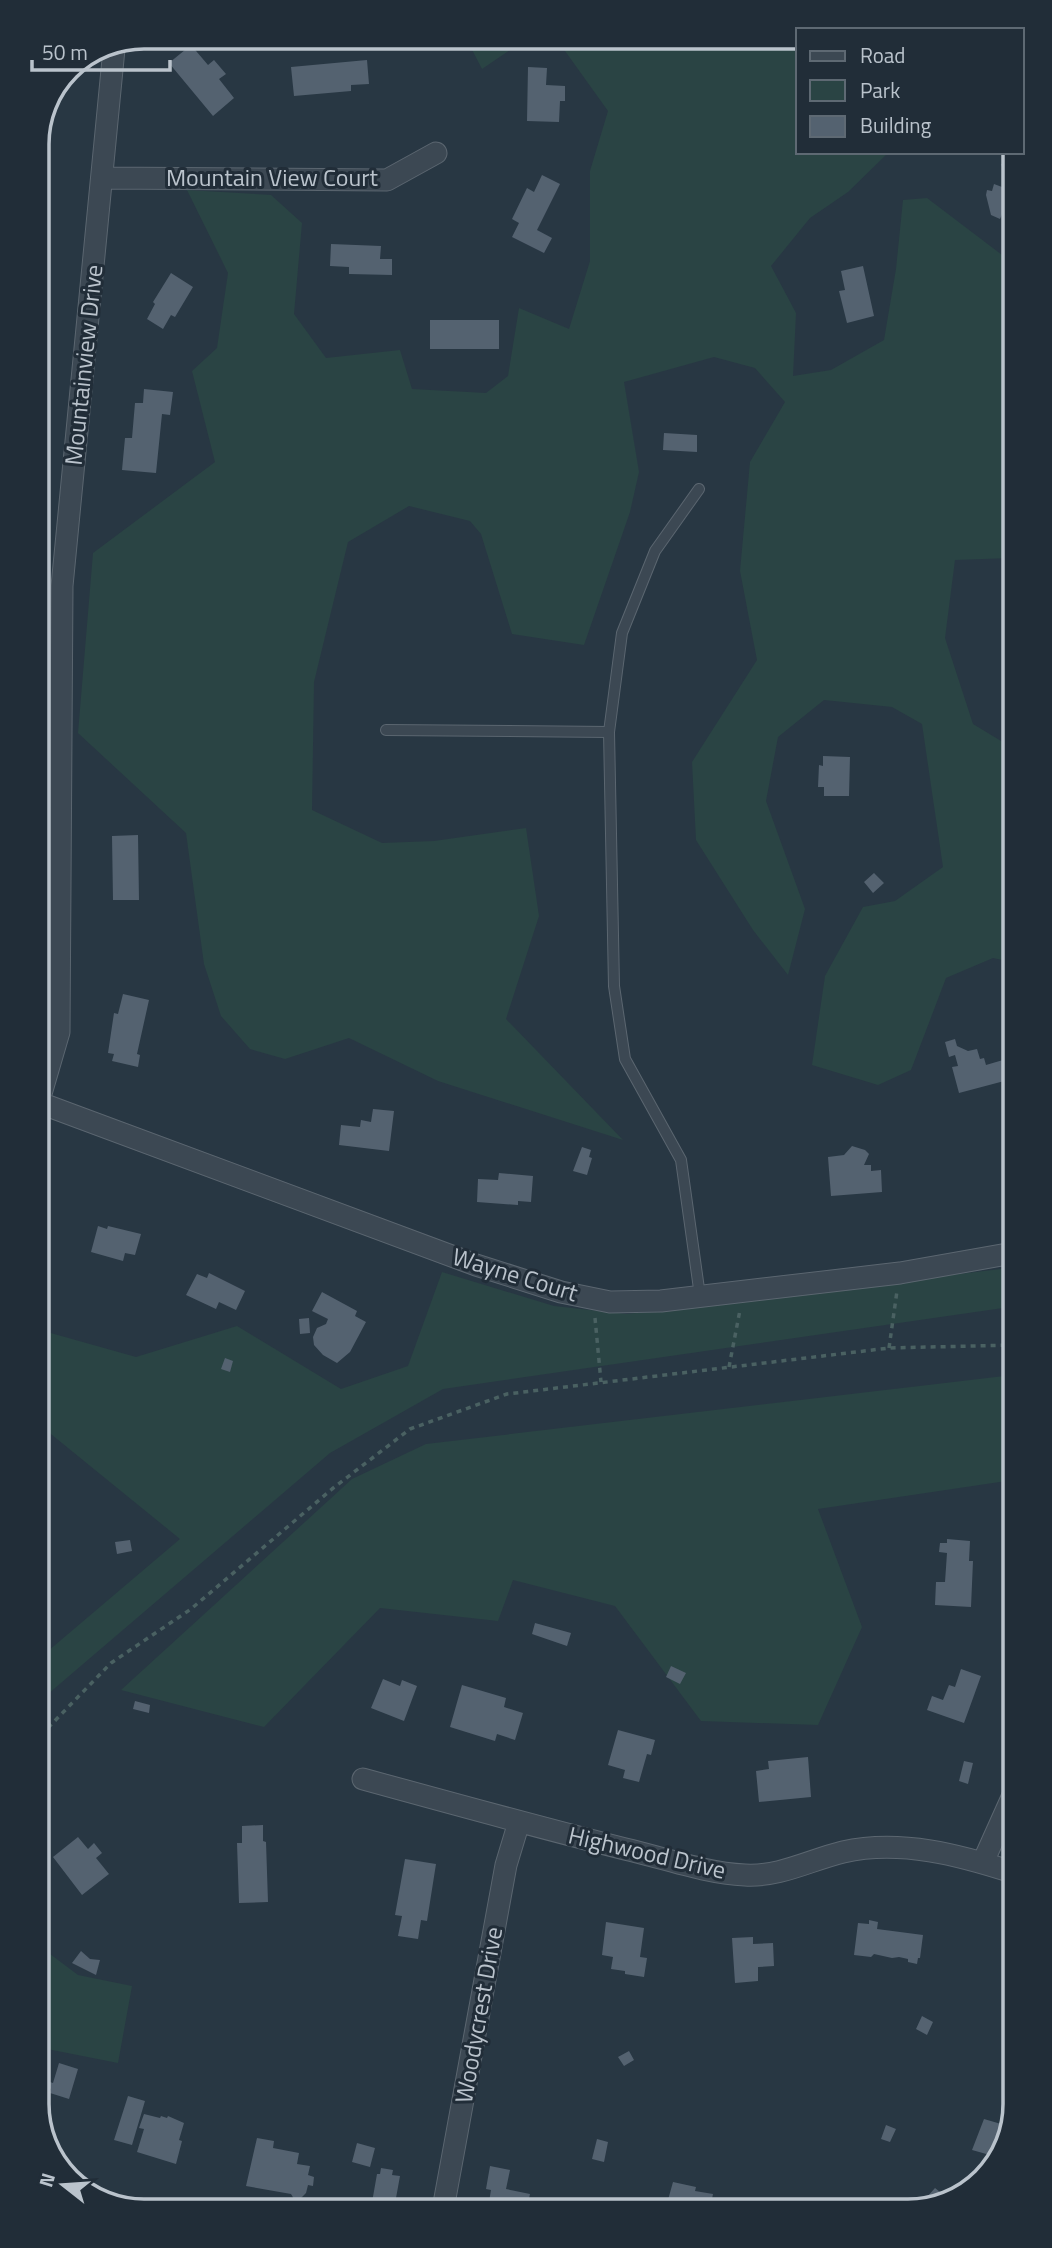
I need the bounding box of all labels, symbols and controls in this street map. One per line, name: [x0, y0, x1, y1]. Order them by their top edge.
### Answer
scale bar: [32, 28, 170, 72]
legend: [796, 28, 1024, 154]
text: 50 m: [42, 36, 88, 68]
text: Road: [860, 39, 905, 71]
text: Park: [860, 74, 900, 106]
text: Building: [860, 109, 932, 141]
street label: Mountain View Court: [166, 159, 379, 195]
street label: Mountainview Drive: [55, 263, 111, 467]
street label: Wayne Court: [448, 1238, 583, 1310]
street label: Highwood Drive: [565, 1816, 729, 1888]
street label: Woodycrest Drive: [445, 1924, 511, 2106]
north arrow: [28, 2150, 98, 2220]
text: N: [30, 2169, 62, 2190]

